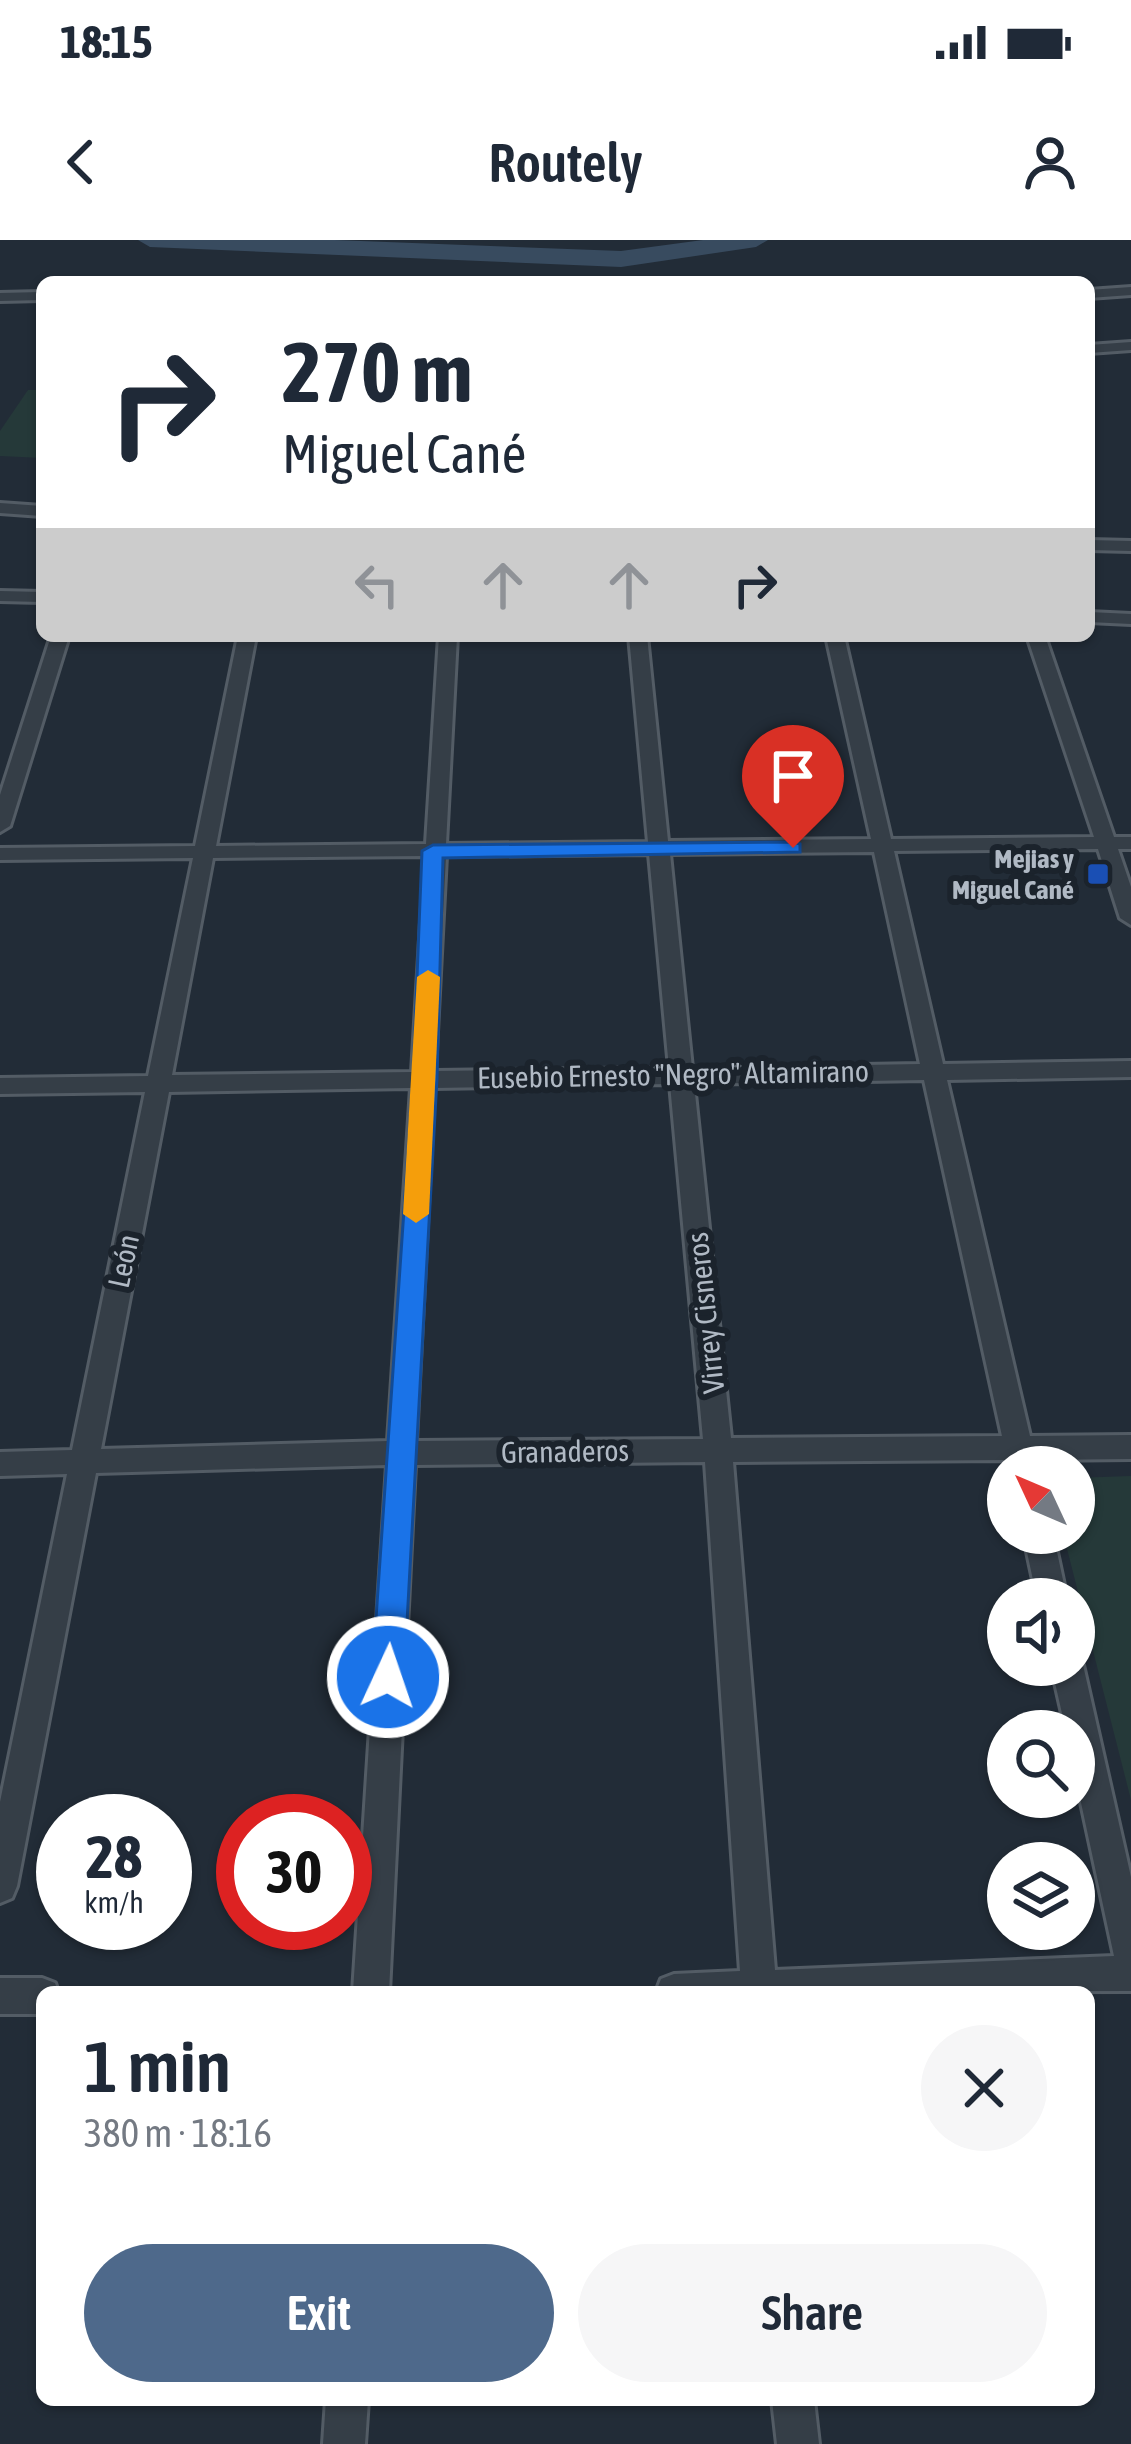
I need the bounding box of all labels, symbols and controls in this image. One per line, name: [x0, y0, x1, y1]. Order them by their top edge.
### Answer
text: 18:15: [60, 16, 153, 68]
icon: back: [48, 129, 114, 195]
icon: person: [1017, 129, 1083, 195]
text: Routely: [488, 132, 643, 193]
icon: right: [84, 324, 240, 480]
text: 270 m: [282, 324, 472, 420]
text: Miguel Cané: [282, 423, 526, 484]
icon: left: [344, 552, 410, 618]
icon: ahead: [470, 552, 536, 618]
icon: ahead: [596, 552, 662, 618]
icon: right: [722, 552, 788, 618]
pin: [742, 725, 844, 848]
icon: arrive: [760, 743, 826, 809]
place label: Mejias y Miguel Cané: [952, 843, 1074, 905]
marker: Mejias y Miguel Cané: [1085, 861, 1111, 887]
street label: Eusebio Ernesto "Negro" Altamirano: [477, 1054, 869, 1094]
street label: León: [101, 1231, 145, 1291]
street label: Virrey Cisneros: [680, 1231, 730, 1395]
street label: Granaderos: [501, 1433, 629, 1469]
north arrow: [987, 1446, 1095, 1554]
map controls: [987, 1446, 1095, 1950]
button: sound: [987, 1578, 1095, 1686]
position arrow: [325, 1614, 451, 1740]
button: search: [987, 1710, 1095, 1818]
speed limit sign: 30: [216, 1794, 372, 1950]
text: 28: [86, 1822, 142, 1891]
button: layers: [987, 1842, 1095, 1950]
text: km/h: [84, 1885, 144, 1919]
text: 1 min: [84, 2025, 231, 2107]
button: close: [921, 2025, 1047, 2151]
text: 380 m · 18:16: [84, 2111, 272, 2155]
button: Exit: [84, 2244, 554, 2382]
button: Share: [578, 2244, 1047, 2382]

